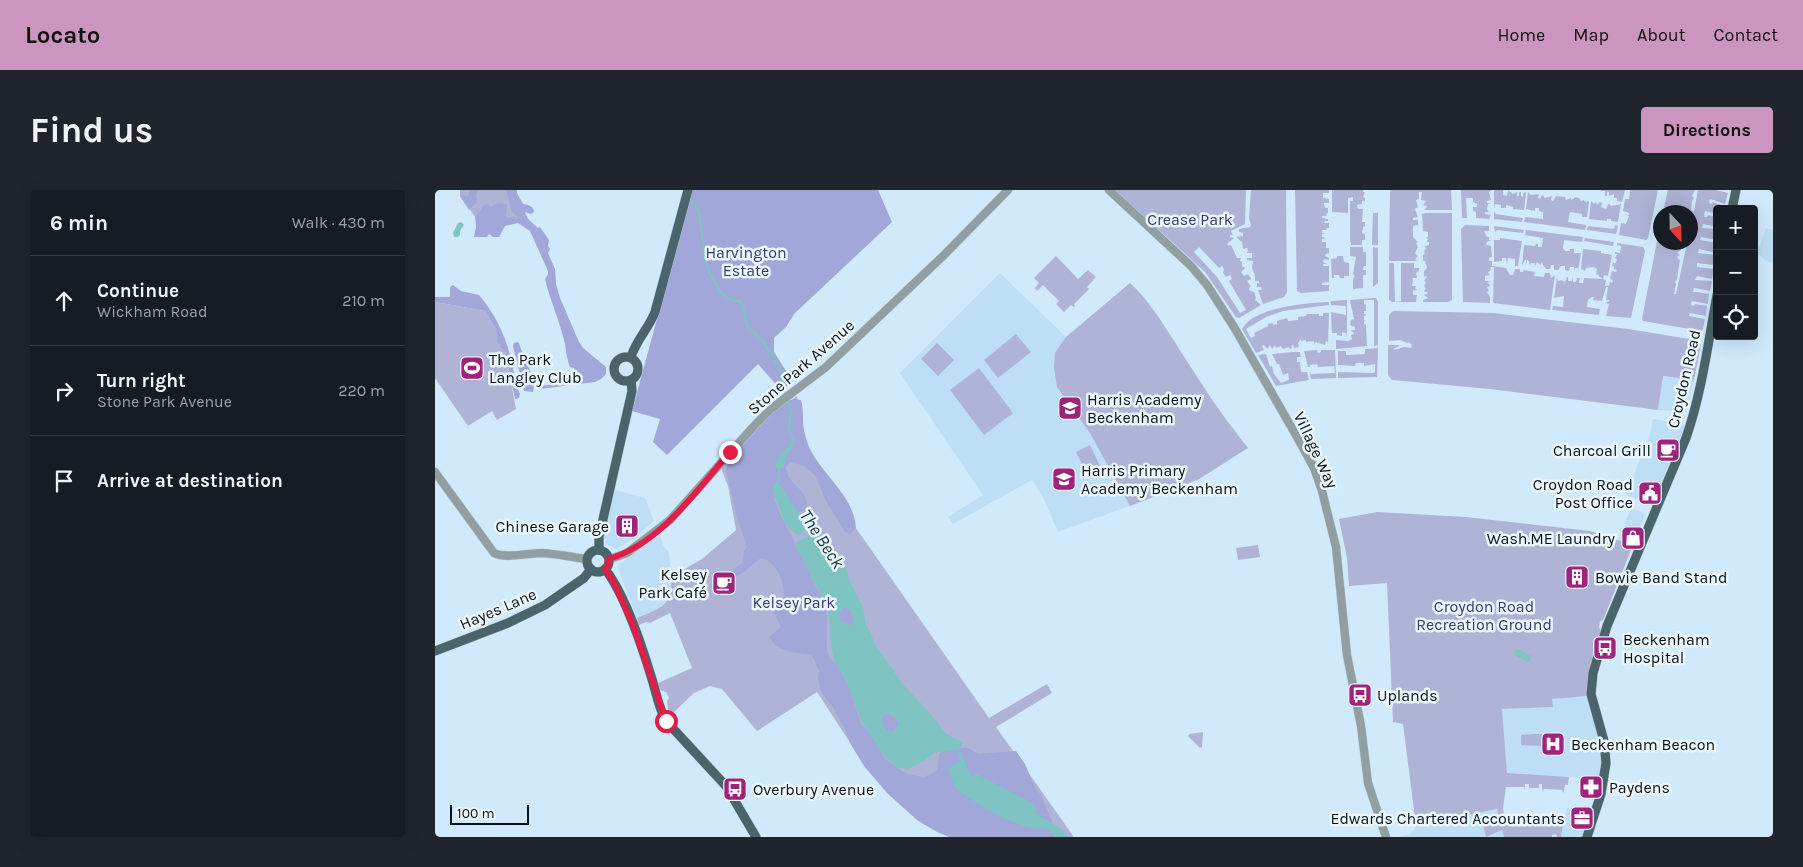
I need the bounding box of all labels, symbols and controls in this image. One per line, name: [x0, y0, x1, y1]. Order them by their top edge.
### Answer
text: Locato: [25, 21, 100, 49]
text: Home: [1497, 24, 1545, 46]
text: Map: [1573, 24, 1609, 46]
text: About: [1637, 24, 1686, 46]
text: Contact: [1714, 24, 1778, 46]
button: Directions: [1641, 107, 1773, 153]
text: Find us: [30, 110, 153, 151]
north arrow: [1653, 205, 1698, 250]
map controls: [1713, 205, 1758, 340]
button: +: [1713, 205, 1758, 250]
park label: Crease Park: [1147, 210, 1233, 229]
text: 6 min: [50, 211, 108, 235]
text: Walk · 430 m: [292, 213, 385, 232]
park label: Harvington Estate: [705, 243, 787, 280]
button: −: [1713, 250, 1758, 295]
text: Continue: [97, 280, 179, 302]
icon: ahead: [50, 287, 78, 315]
text: 210 m: [342, 291, 385, 310]
button: locate: [1713, 295, 1758, 340]
text: Wickham Road: [97, 302, 207, 321]
street label: Stone Park Avenue: [744, 316, 858, 418]
street label: Croydon Road: [1663, 328, 1705, 430]
place label: The Park Langley Club: [489, 350, 581, 387]
sports icon: The Park Langley Club: [459, 355, 485, 381]
text: Turn right: [97, 370, 186, 392]
icon: right: [50, 377, 78, 405]
text: 220 m: [338, 381, 385, 400]
place label: Harris Academy Beckenham: [1087, 390, 1202, 427]
text: Stone Park Avenue: [97, 392, 232, 411]
school or university icon: Harris Academy Beckenham: [1057, 395, 1083, 421]
street label: Village Way: [1290, 409, 1342, 492]
cafe icon: Charcoal Grill: [1655, 437, 1681, 463]
route end: [719, 441, 742, 464]
place label: Charcoal Grill: [1553, 441, 1651, 460]
place label: Harris Primary Academy Beckenham: [1081, 461, 1238, 498]
school or university icon: Harris Primary Academy Beckenham: [1051, 466, 1077, 492]
icon: arrive: [50, 467, 78, 495]
text: Arrive at destination: [97, 470, 283, 492]
place label: Croydon Road Post Office: [1533, 475, 1633, 512]
public building icon: Croydon Road Post Office: [1637, 480, 1663, 506]
water label: The Beck: [795, 505, 850, 573]
building icon: Chinese Garage: [614, 513, 640, 539]
place label: Chinese Garage: [496, 517, 609, 536]
shop icon: Wash.ME Laundry: [1620, 525, 1646, 551]
place label: Wash.ME Laundry: [1487, 529, 1616, 548]
building icon: Bowie Band Stand: [1564, 564, 1590, 590]
place label: Kelsey Park Café: [638, 565, 708, 602]
place label: Bowie Band Stand: [1595, 568, 1727, 587]
cafe icon: Kelsey Park Café: [711, 570, 737, 596]
street label: Hayes Lane: [457, 584, 539, 634]
park label: Kelsey Park: [753, 593, 835, 612]
park label: Croydon Road Recreation Ground: [1416, 597, 1552, 634]
place label: Beckenham Hospital: [1623, 630, 1710, 667]
bus stop icon: Beckenham Hospital: [1592, 635, 1618, 661]
bus stop icon: Uplands: [1347, 682, 1373, 708]
place label: Uplands: [1377, 686, 1438, 705]
route start: [655, 710, 678, 733]
hospital icon: Beckenham Beacon: [1540, 731, 1566, 757]
place label: Beckenham Beacon: [1571, 735, 1715, 754]
pharmacy icon: Paydens: [1578, 774, 1604, 800]
bus stop icon: Overbury Avenue: [722, 776, 748, 802]
place label: Paydens: [1609, 778, 1670, 797]
place label: Overbury Avenue: [753, 780, 874, 799]
scale bar: [450, 802, 529, 825]
text: 100 m: [457, 805, 495, 822]
office icon: Edwards Chartered Accountants: [1569, 805, 1595, 831]
place label: Edwards Chartered Accountants: [1330, 809, 1565, 828]

